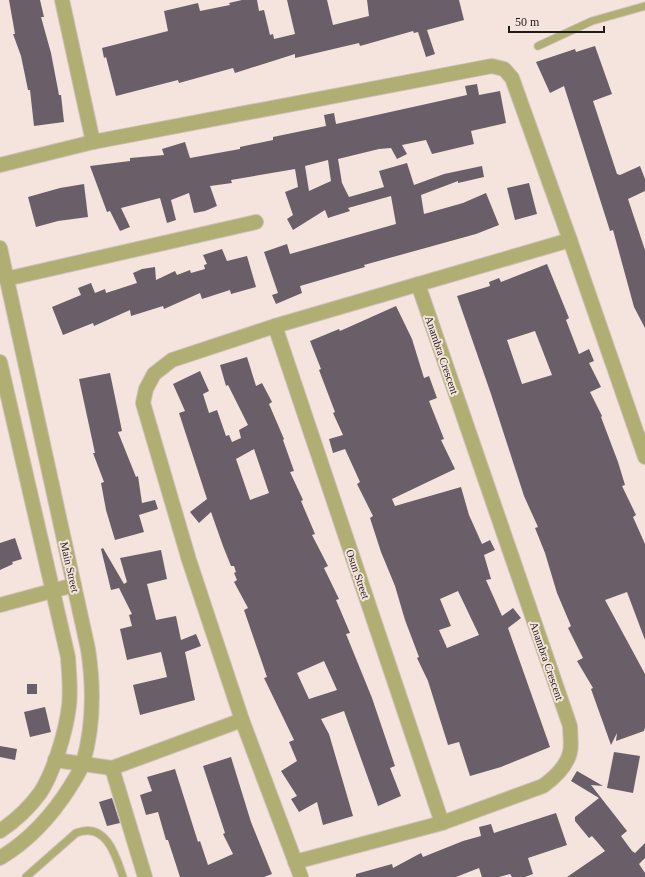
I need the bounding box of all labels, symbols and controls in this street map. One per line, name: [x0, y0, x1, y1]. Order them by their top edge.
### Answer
scale bar: [509, 8, 604, 34]
text: 50 m: [515, 15, 540, 29]
street label: Anambra Crescent: [423, 314, 461, 396]
street label: Main Street: [58, 540, 82, 594]
street label: Osun Street: [344, 548, 372, 600]
street label: Anambra Crescent: [528, 620, 566, 702]

